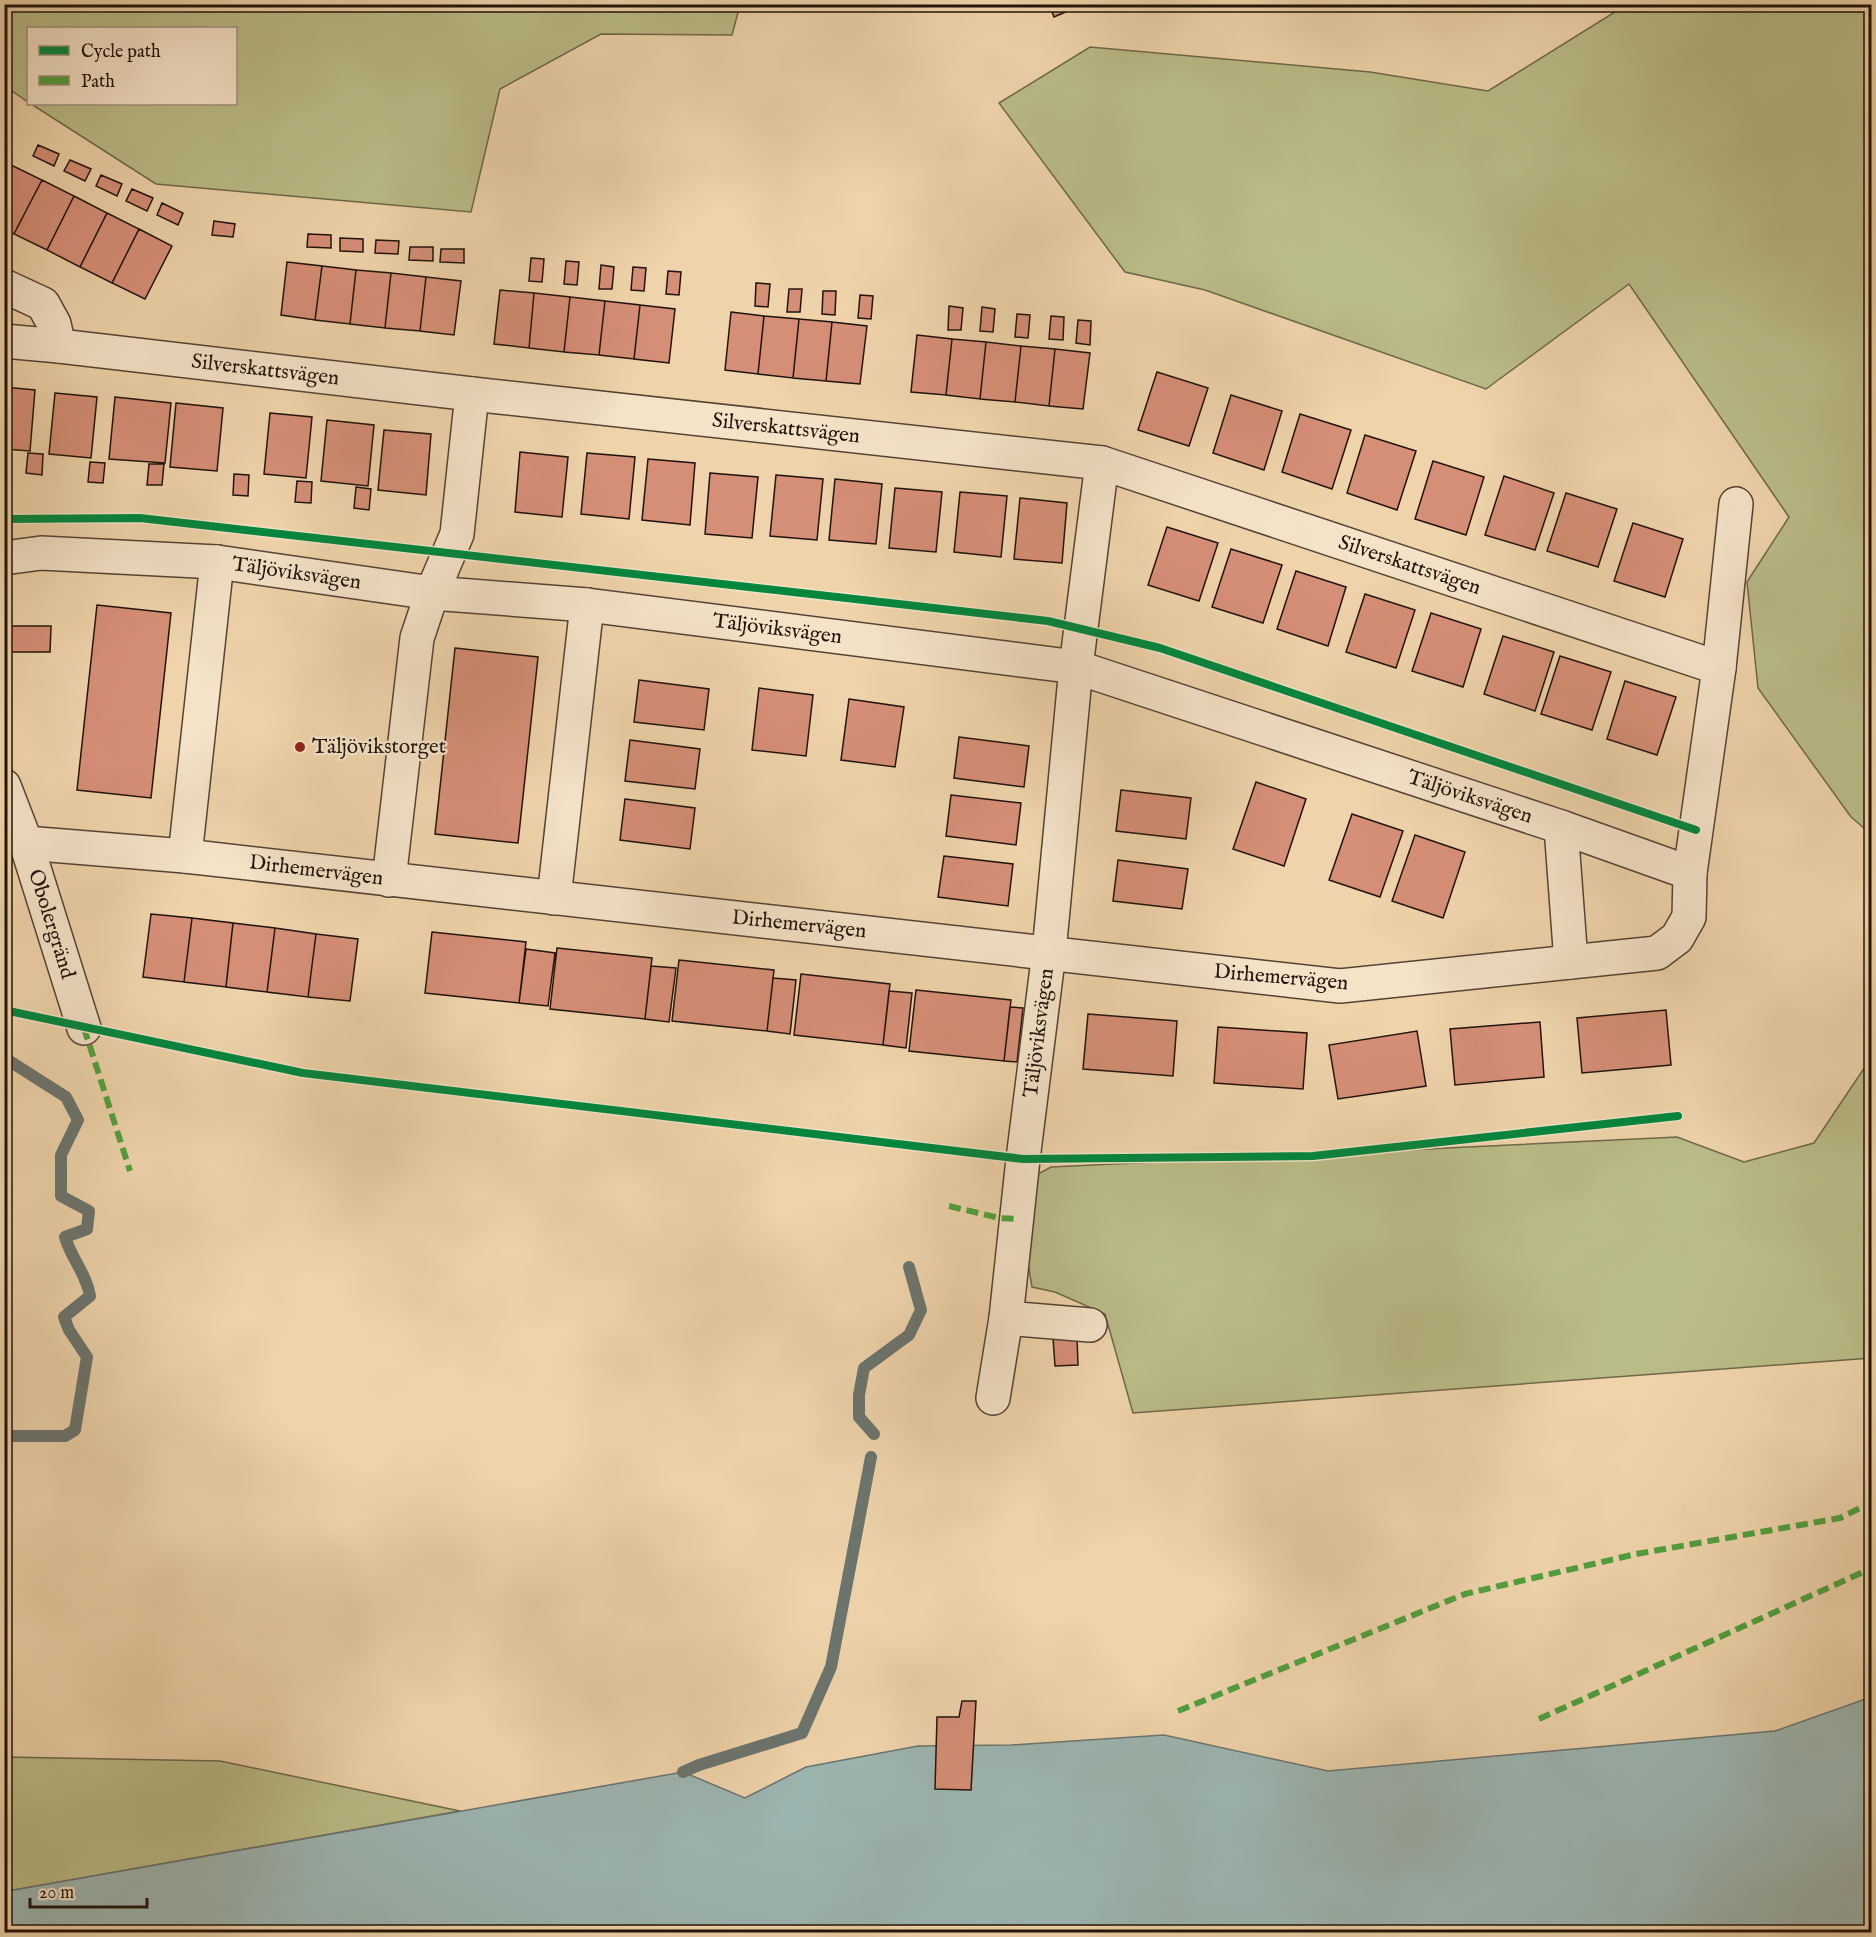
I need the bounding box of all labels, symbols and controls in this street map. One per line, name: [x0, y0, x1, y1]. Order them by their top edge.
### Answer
legend: [27, 27, 237, 105]
text: Cycle path: [81, 41, 161, 64]
text: Path: [81, 71, 115, 94]
street label: Silverskattsvägen: [190, 348, 341, 392]
street label: Silverskattsvägen: [711, 407, 861, 450]
street label: Silverskattsvägen: [1335, 529, 1484, 601]
street label: Täljöviksvägen: [230, 551, 363, 596]
street label: Täljöviksvägen: [711, 608, 843, 651]
place label: Täljövikstorget: [312, 734, 446, 761]
marker: Täljövikstorget: [293, 740, 307, 754]
street label: Täljöviksvägen: [1404, 764, 1536, 830]
street label: Dirhemervägen: [247, 849, 385, 893]
street label: Obolergränd: [22, 866, 81, 983]
street label: Dirhemervägen: [730, 905, 868, 945]
street label: Dirhemervägen: [1213, 959, 1349, 997]
street label: Täljöviksvägen: [1017, 967, 1060, 1099]
scale bar: [30, 1871, 147, 1909]
text: 20 m: [39, 1882, 74, 1905]

